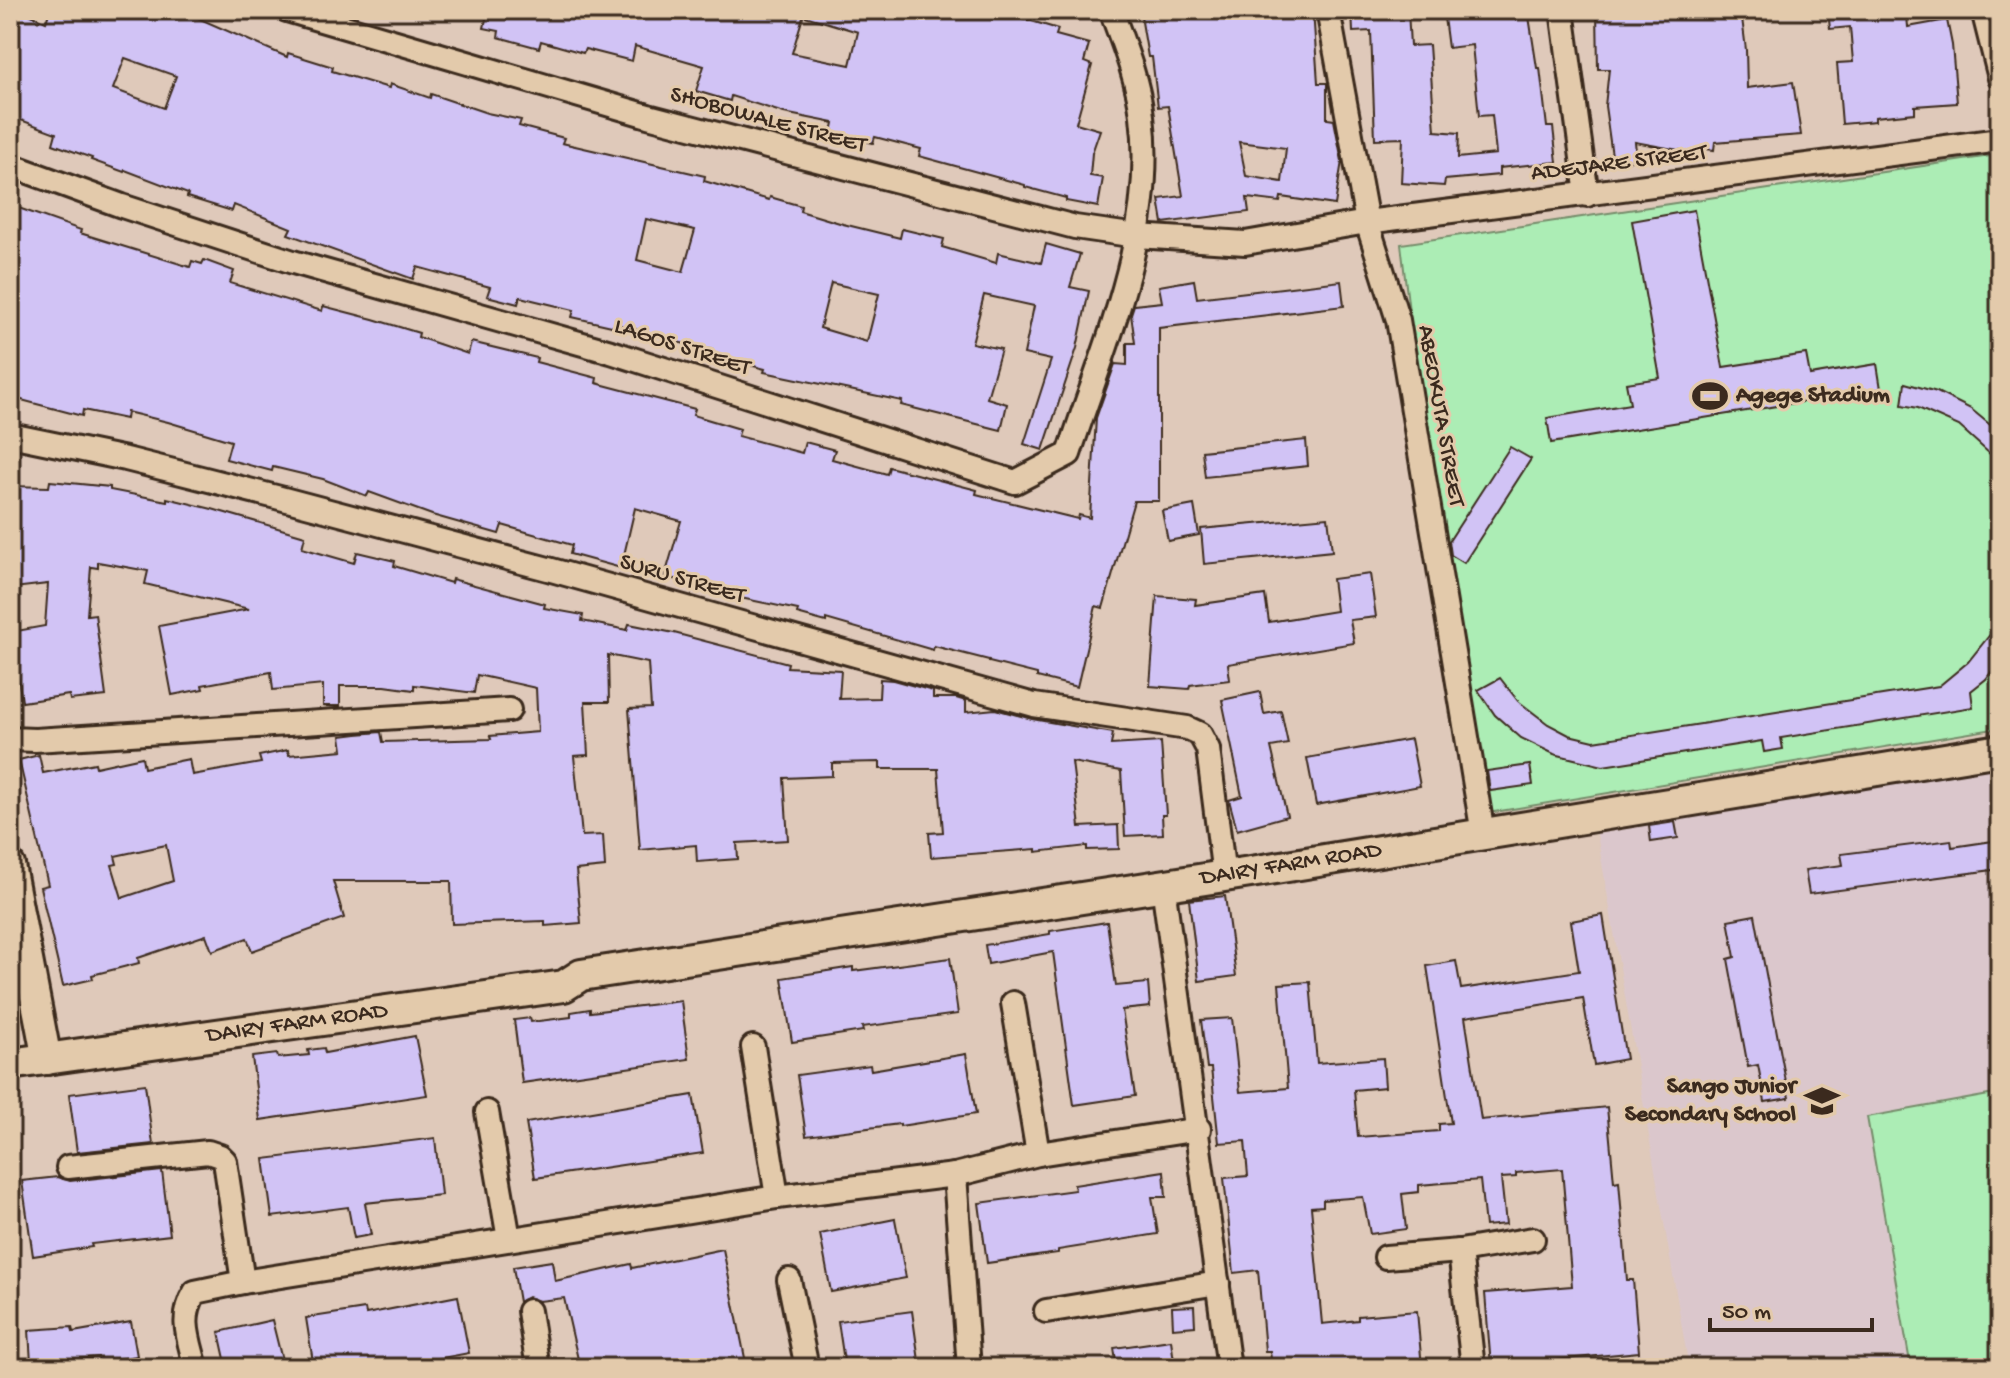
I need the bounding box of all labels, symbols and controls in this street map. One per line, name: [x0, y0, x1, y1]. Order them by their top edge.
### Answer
street label: SHOBOWALE STREET: [667, 81, 871, 162]
street label: ADEJARE STREET: [1529, 139, 1710, 189]
street label: LAGOS STREET: [610, 312, 755, 384]
street label: ABEOKUTA STREET: [1410, 323, 1471, 511]
sports icon: Agege Stadium: [1691, 377, 1729, 415]
place label: Agege Stadium: [1735, 382, 1890, 411]
street label: SURU STREET: [616, 548, 750, 612]
street label: DAIRY FARM ROAD: [1196, 836, 1384, 894]
street label: DAIRY FARM ROAD: [202, 997, 390, 1051]
place label: Sango Junior Secondary School: [1625, 1073, 1799, 1130]
school or university icon: Sango Junior Secondary School: [1803, 1082, 1841, 1120]
scale bar: [1710, 1282, 1872, 1332]
text: 50 m: [1722, 1299, 1771, 1328]

